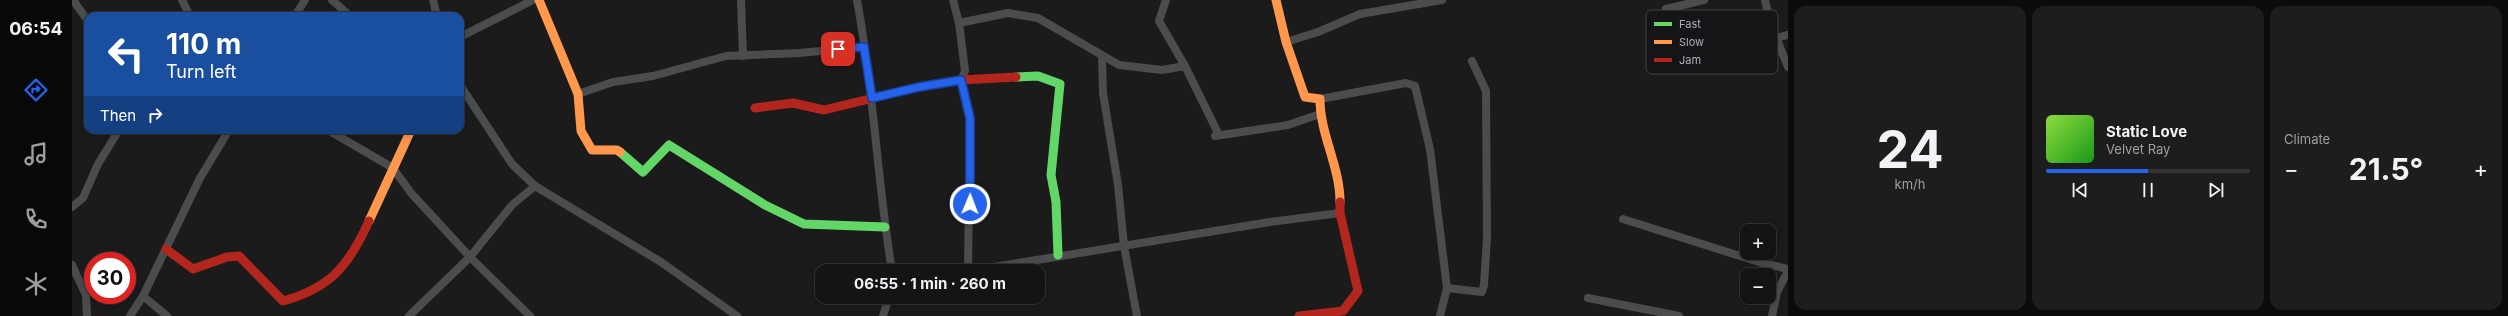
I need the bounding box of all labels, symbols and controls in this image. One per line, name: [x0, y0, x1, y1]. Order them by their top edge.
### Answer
legend: [1646, 10, 1778, 74]
text: Fast: [1679, 17, 1701, 31]
text: 06:54: [9, 18, 63, 39]
text: 110 m: [166, 27, 241, 61]
icon: left: [100, 28, 152, 80]
pin: [821, 32, 855, 66]
text: Slow: [1679, 35, 1704, 49]
icon: arrive: [827, 38, 849, 60]
text: Jam: [1679, 53, 1701, 67]
text: Turn left: [166, 61, 236, 82]
icon: directions: [22, 76, 50, 104]
icon: right: [144, 104, 166, 126]
text: Then: [100, 106, 136, 125]
text: 24: [1876, 118, 1944, 181]
text: Static Love: [2106, 122, 2187, 141]
text: Climate: [2284, 131, 2330, 147]
icon: music: [22, 140, 50, 168]
text: Velvet Ray: [2106, 141, 2170, 157]
text: 21.5°: [2349, 151, 2423, 187]
text: −: [2284, 156, 2299, 182]
text: +: [2473, 156, 2488, 182]
text: km/h: [1895, 176, 1925, 192]
icon: previous: [2069, 179, 2091, 201]
icon: pause: [2137, 179, 2159, 201]
icon: next: [2205, 179, 2227, 201]
position arrow: [949, 183, 991, 225]
icon: phone: [22, 205, 50, 233]
map controls: [1740, 224, 1776, 304]
button: +: [1740, 224, 1776, 260]
speed limit sign: 30: [84, 252, 136, 304]
button: −: [1740, 268, 1776, 304]
icon: climate: [22, 270, 50, 298]
text: 06:55 · 1 min · 260 m: [854, 274, 1006, 293]

